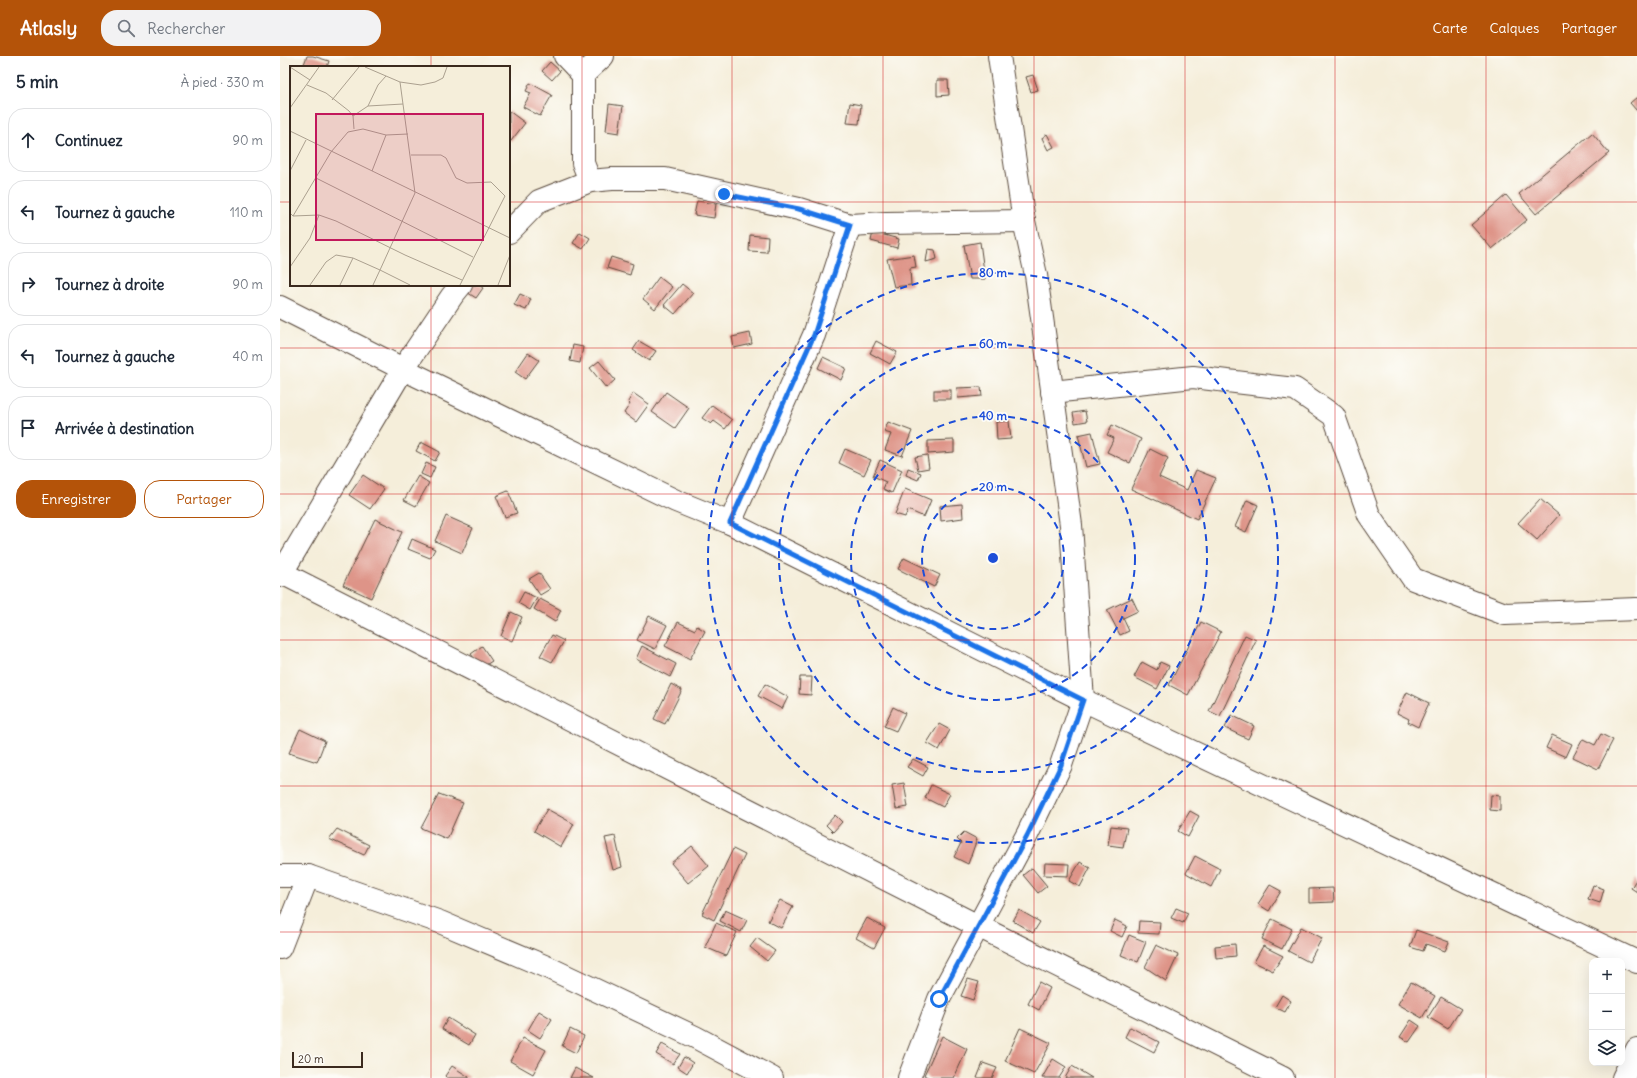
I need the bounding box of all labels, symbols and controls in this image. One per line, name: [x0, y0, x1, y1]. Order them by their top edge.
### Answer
search box: [101, 10, 381, 46]
text: Atlasly: [20, 16, 77, 40]
icon: search: [115, 17, 137, 39]
text: Rechercher: [147, 19, 225, 38]
text: Carte: [1433, 19, 1467, 37]
text: Calques: [1489, 19, 1539, 37]
text: Partager: [1561, 19, 1617, 37]
inset map: [290, 66, 510, 286]
text: 5 min: [16, 71, 58, 93]
text: À pied · 330 m: [181, 74, 264, 91]
icon: ahead: [17, 129, 39, 151]
text: Continuez: [55, 131, 123, 150]
text: 90 m: [232, 132, 263, 149]
route end: [715, 185, 733, 203]
icon: left: [17, 201, 39, 223]
text: Tournez à gauche: [55, 203, 175, 222]
text: 110 m: [230, 204, 263, 221]
text: 80 m: [979, 265, 1008, 280]
icon: right: [17, 273, 39, 295]
text: Tournez à droite: [55, 275, 164, 294]
text: 90 m: [232, 276, 263, 293]
text: 60 m: [979, 336, 1008, 351]
icon: left: [17, 345, 39, 367]
text: Tournez à gauche: [55, 347, 175, 366]
text: 40 m: [232, 348, 263, 365]
text: 40 m: [979, 408, 1008, 423]
icon: arrive: [17, 417, 39, 439]
text: Arrivée à destination: [55, 419, 194, 438]
text: 20 m: [979, 479, 1007, 494]
button: Enregistrer: [16, 480, 136, 518]
button: Partager: [144, 480, 264, 518]
centre of rings: [986, 551, 1000, 565]
map controls: [1589, 958, 1625, 1066]
button: +: [1589, 958, 1625, 994]
route start: [930, 990, 948, 1008]
button: −: [1589, 994, 1625, 1030]
button: layers: [1589, 1030, 1625, 1066]
scale bar: [292, 1050, 363, 1069]
text: 20 m: [298, 1052, 324, 1066]

